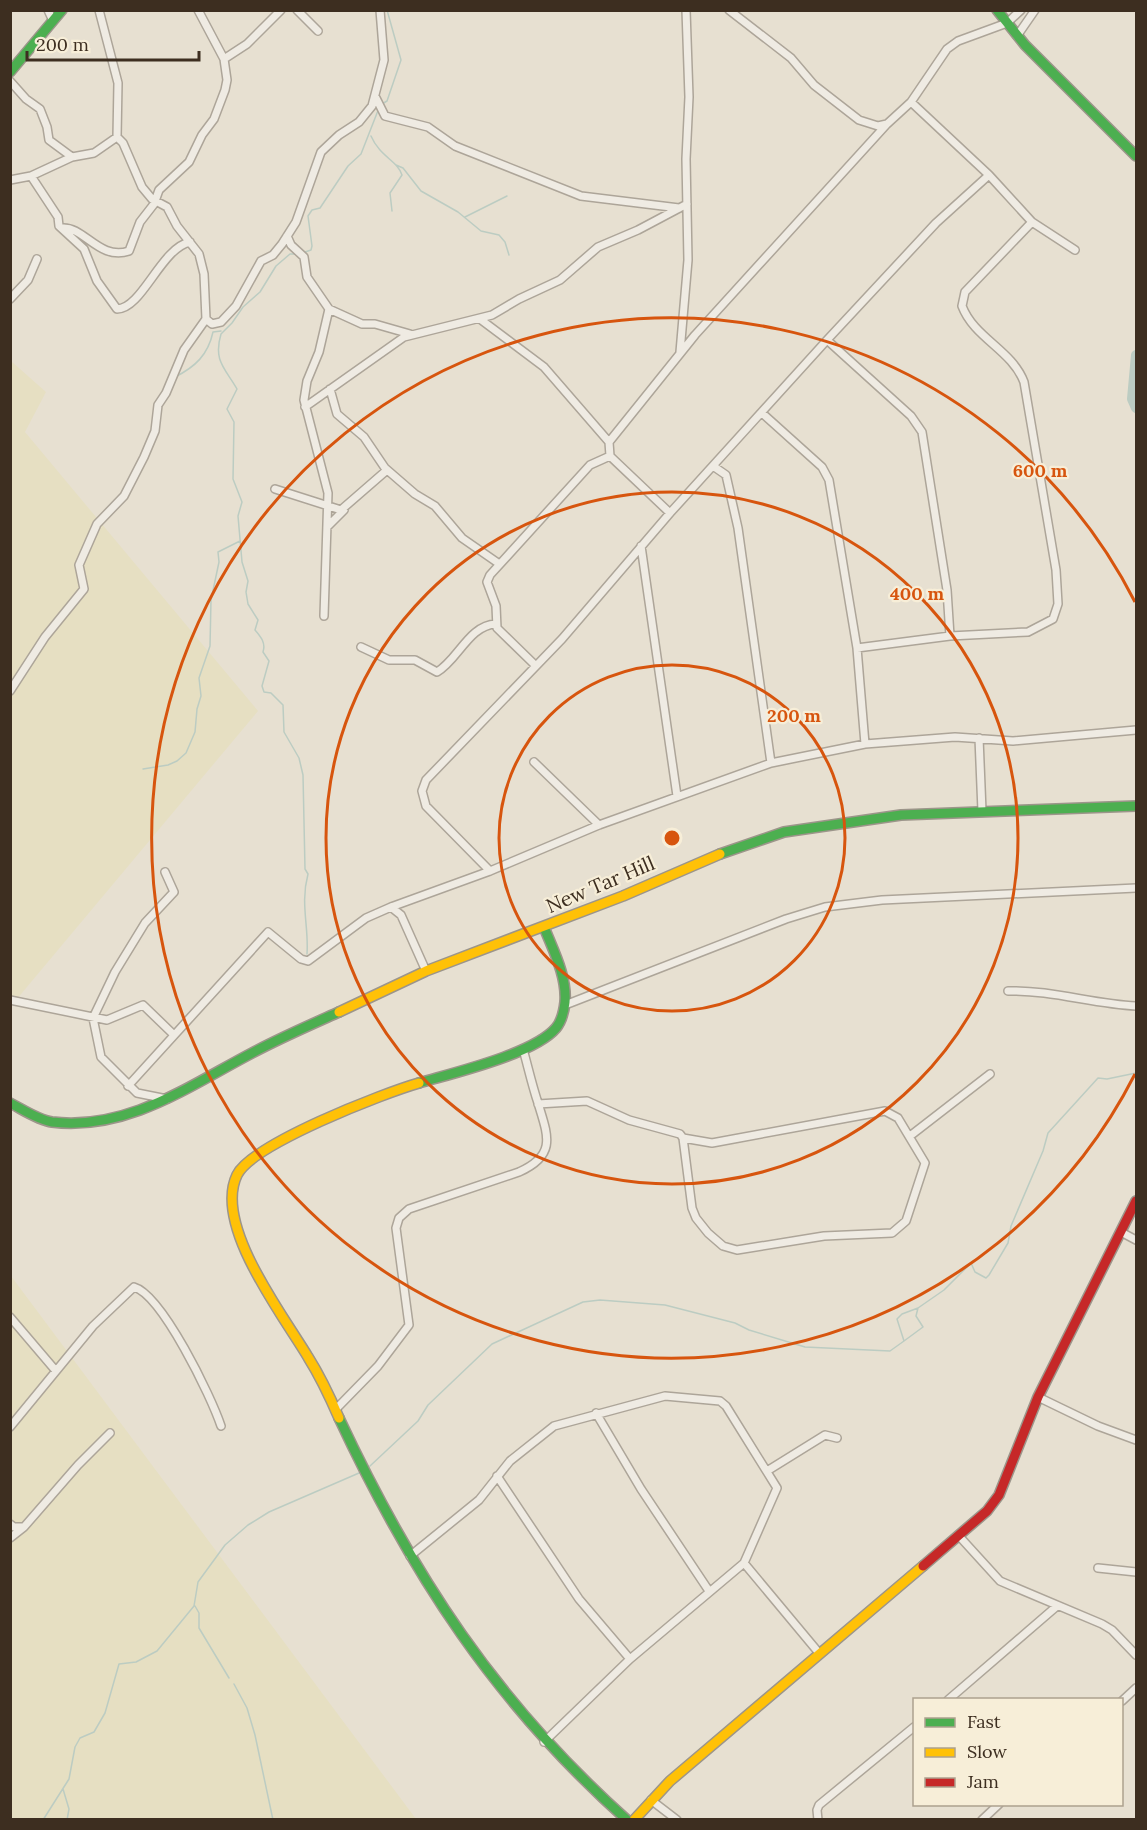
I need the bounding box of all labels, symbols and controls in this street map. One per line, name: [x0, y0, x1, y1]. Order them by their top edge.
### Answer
scale bar: [27, 24, 200, 62]
text: 200 m: [36, 33, 89, 56]
text: 600 m: [1013, 459, 1068, 482]
text: 400 m: [890, 582, 944, 605]
text: 200 m: [767, 704, 821, 727]
centre of rings: [662, 828, 682, 848]
street label: New Tar Hill: [542, 850, 658, 918]
legend: [913, 1698, 1123, 1806]
text: Fast: [967, 1710, 1001, 1733]
text: Slow: [967, 1740, 1007, 1763]
text: Jam: [966, 1770, 999, 1793]

